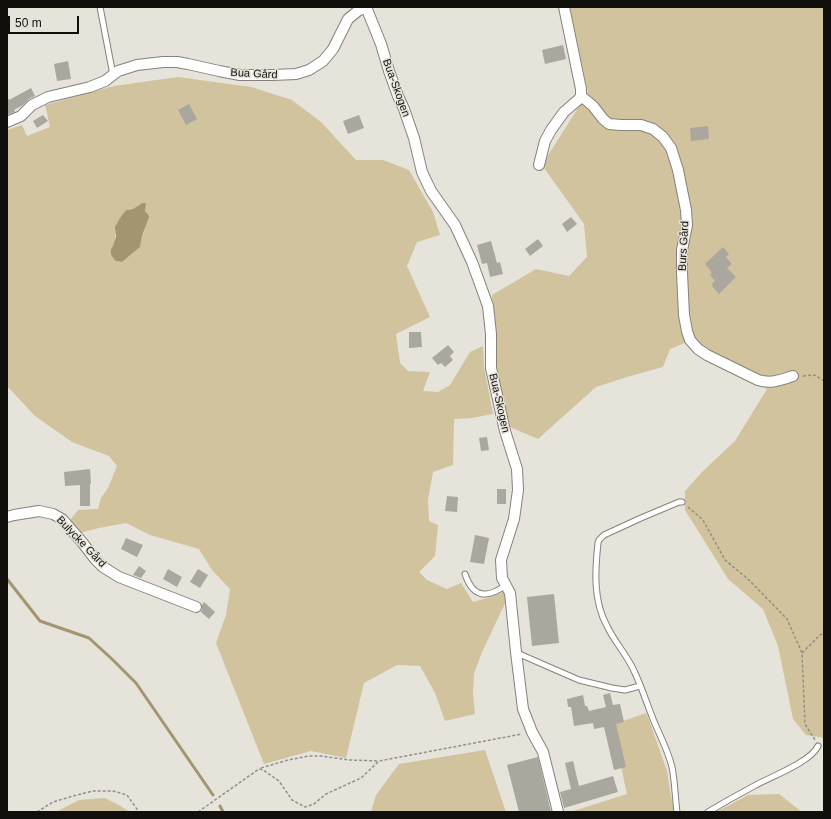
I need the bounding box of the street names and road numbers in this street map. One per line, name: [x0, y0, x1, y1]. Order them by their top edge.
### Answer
street label: Bua-Skogen: [379, 57, 413, 119]
street label: Bua Gård: [230, 66, 278, 82]
street label: Burs Gård: [676, 221, 692, 271]
street label: Bua-Skogen: [486, 372, 512, 434]
street label: Bulycke Gård: [53, 514, 109, 570]

